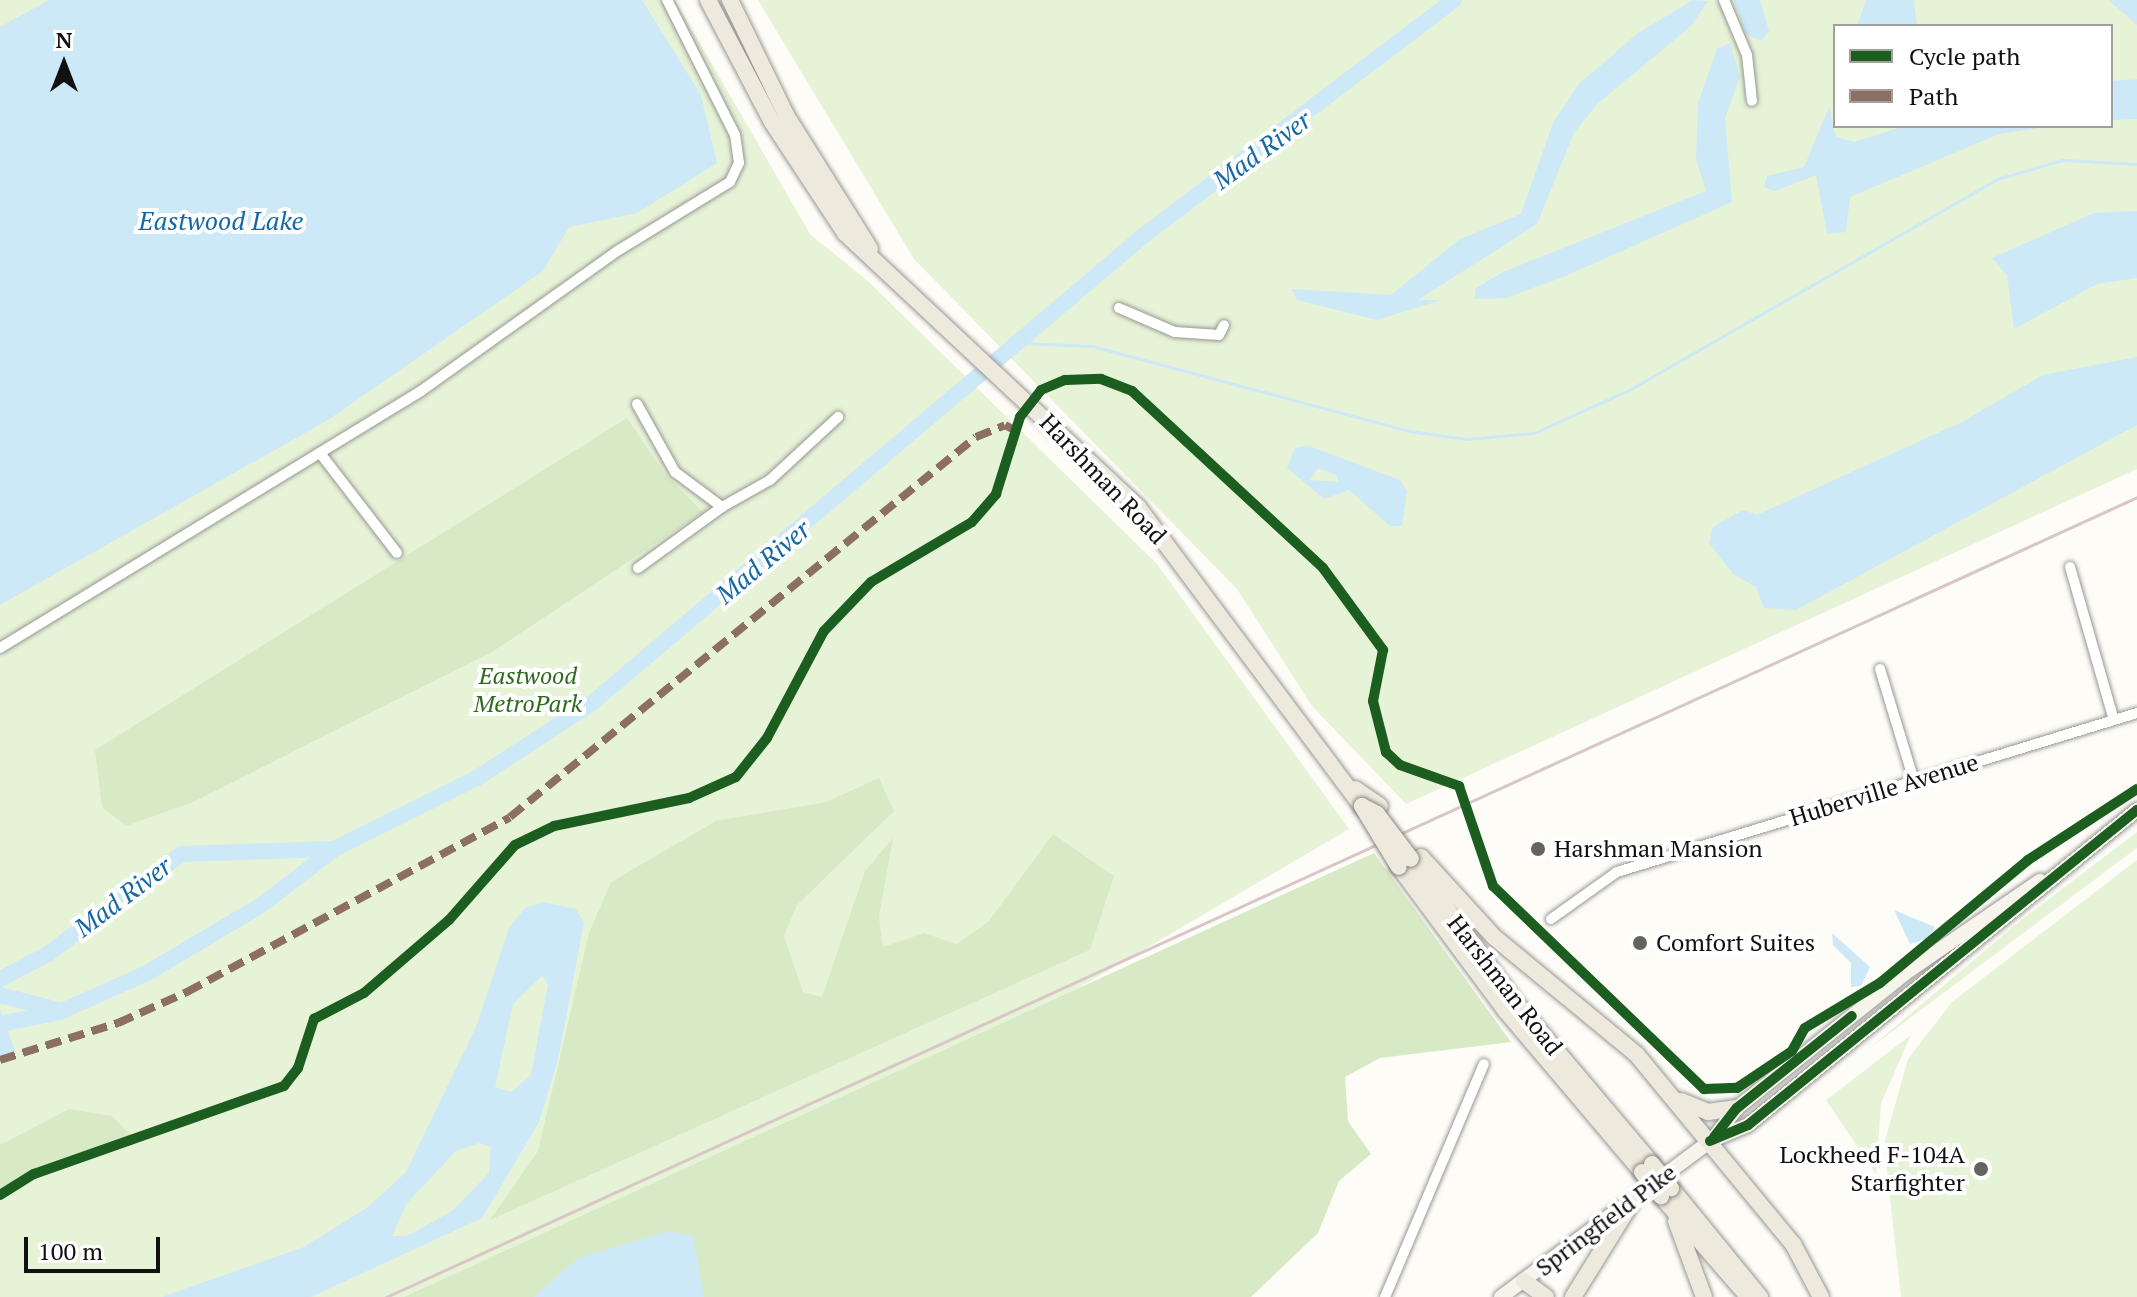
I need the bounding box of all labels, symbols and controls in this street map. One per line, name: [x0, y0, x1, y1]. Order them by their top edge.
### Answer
north arrow: [24, 24, 104, 104]
legend: [1833, 24, 2113, 128]
text: N: [56, 25, 72, 54]
text: Cycle path: [1909, 40, 2020, 72]
text: Path: [1909, 80, 1958, 112]
water label: Mad River: [1207, 104, 1317, 196]
water label: Eastwood Lake: [139, 205, 303, 237]
street label: Harshman Road: [1034, 408, 1172, 550]
water label: Mad River: [710, 514, 816, 610]
park label: Eastwood MetroPark: [474, 662, 582, 718]
street label: Huberville Avenue: [1786, 748, 1982, 832]
place label: Harshman Mansion: [1554, 835, 1763, 863]
marker: Harshman Mansion: [1529, 840, 1547, 858]
water label: Mad River: [68, 851, 178, 943]
street label: Harshman Road: [1441, 909, 1569, 1061]
place label: Comfort Suites: [1656, 929, 1815, 957]
marker: Comfort Suites: [1631, 934, 1649, 952]
place label: Lockheed F-104A Starfighter: [1780, 1141, 1965, 1197]
street label: Springfield Pike: [1530, 1158, 1682, 1282]
marker: Lockheed F-104A Starfighter: [1972, 1160, 1990, 1178]
scale bar: [28, 1221, 164, 1271]
text: 100 m: [38, 1235, 103, 1267]

